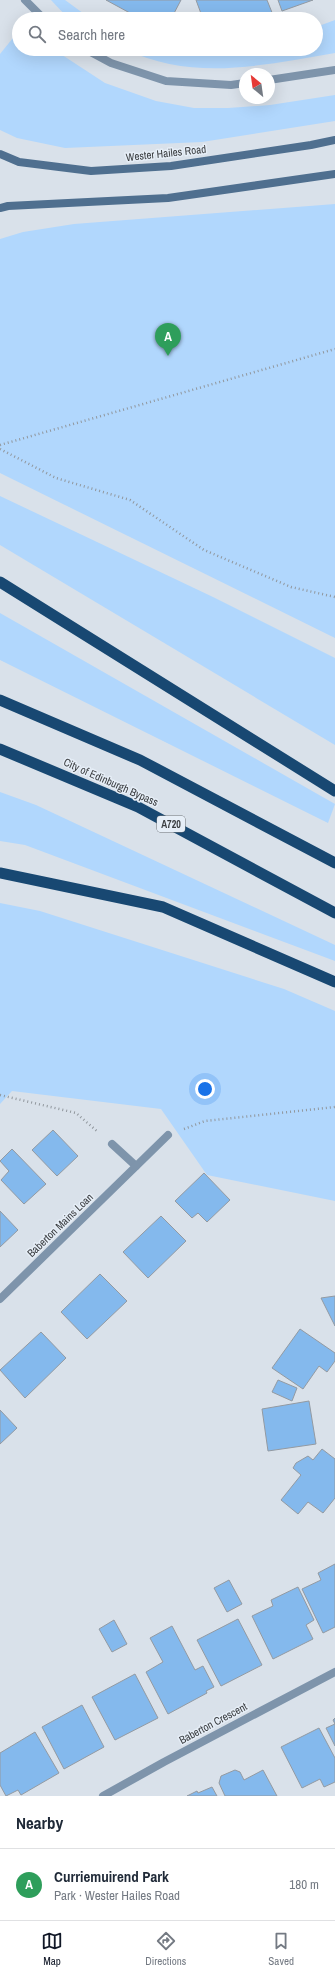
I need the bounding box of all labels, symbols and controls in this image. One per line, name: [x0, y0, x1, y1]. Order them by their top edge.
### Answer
search box: [12, 12, 323, 56]
icon: search: [26, 23, 48, 45]
text: Search here: [58, 24, 125, 45]
north arrow: [239, 68, 275, 104]
street label: Wester Hailes Road: [125, 142, 207, 164]
pin: A: [155, 323, 181, 356]
street label: City of Edinburgh Bypass: [61, 755, 161, 809]
road number: A720: [157, 816, 185, 832]
your location: [195, 1079, 215, 1099]
street label: Baberton Mains Loan: [24, 1190, 96, 1260]
street label: Baberton Crescent: [177, 1699, 250, 1747]
text: Nearby: [16, 1811, 63, 1834]
text: Curriemuirend Park: [54, 1866, 169, 1887]
text: A: [25, 1876, 33, 1893]
text: 180 m: [289, 1876, 319, 1893]
text: Park · Wester Hailes Road: [54, 1887, 180, 1904]
tab: Map: [41, 1930, 63, 1968]
tab: Directions: [145, 1930, 186, 1968]
tab: Saved: [268, 1930, 294, 1968]

